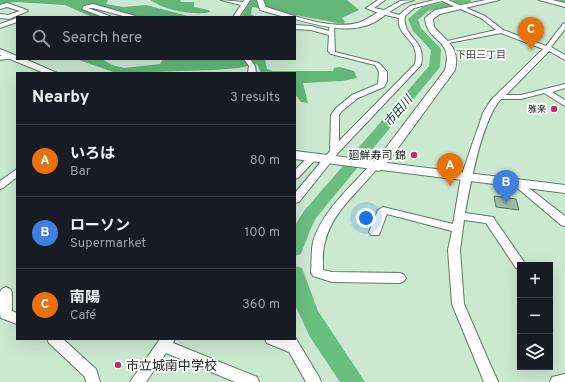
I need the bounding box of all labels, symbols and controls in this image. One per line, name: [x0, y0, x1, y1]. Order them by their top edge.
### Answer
search box: [16, 16, 296, 60]
pin: C: [518, 17, 544, 50]
icon: search: [30, 27, 52, 49]
text: Search here: [62, 29, 142, 48]
district label: 下田三丁目: [456, 49, 506, 62]
text: Nearby: [32, 87, 89, 109]
text: 3 results: [230, 90, 280, 106]
water label: 市田川: [381, 91, 418, 131]
place label: 雅楽: [528, 104, 546, 115]
marker: 雅楽: [549, 104, 559, 114]
text: いろは: [70, 145, 115, 164]
place label: 廻鮮寿司 錦: [348, 149, 406, 163]
marker: 廻鮮寿司 錦: [409, 150, 419, 160]
text: A: [40, 153, 50, 169]
text: 80 m: [250, 153, 280, 169]
pin: A: [437, 153, 463, 186]
text: Bar: [70, 164, 91, 180]
pin: B: [493, 170, 519, 203]
your location: [356, 208, 376, 228]
text: ローソン: [70, 217, 130, 236]
text: B: [41, 225, 49, 241]
text: 100 m: [244, 225, 280, 241]
text: Supermarket: [70, 236, 146, 252]
map controls: [517, 262, 553, 370]
button: +: [517, 262, 553, 298]
text: 南陽: [70, 289, 100, 308]
text: C: [41, 297, 49, 313]
text: 360 m: [242, 297, 280, 313]
button: −: [517, 298, 553, 334]
text: Café: [70, 308, 96, 324]
button: layers: [517, 334, 553, 370]
place label: 市立城南中学校: [126, 358, 217, 375]
marker: 市立城南中学校: [113, 360, 123, 370]

